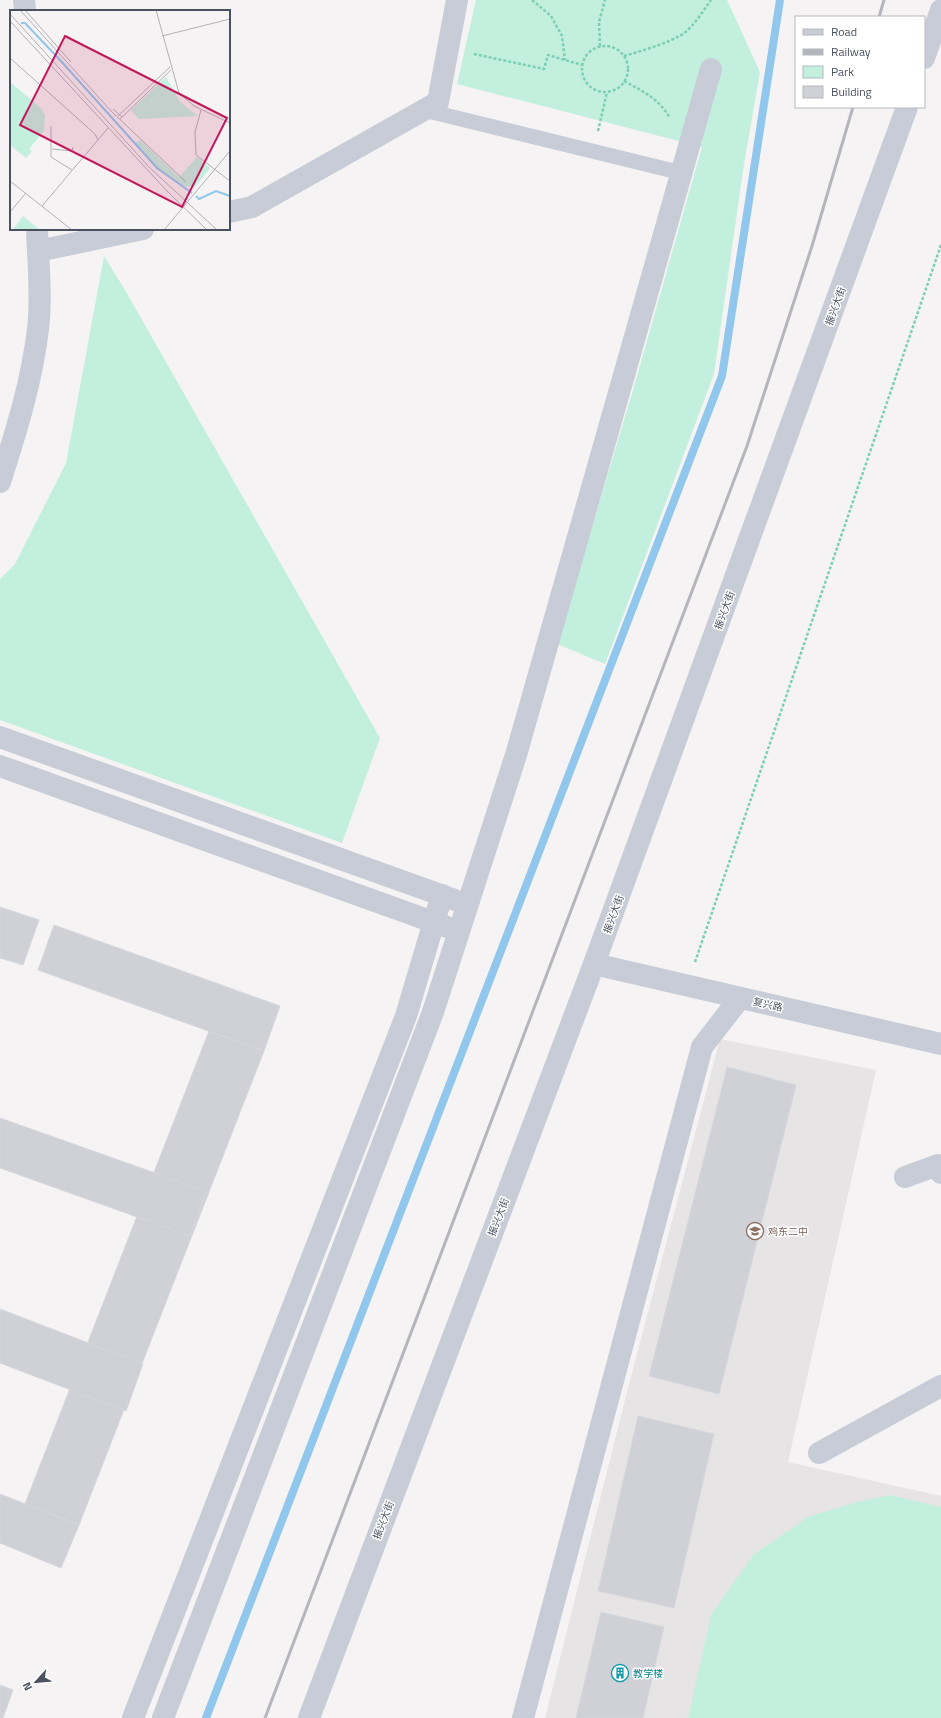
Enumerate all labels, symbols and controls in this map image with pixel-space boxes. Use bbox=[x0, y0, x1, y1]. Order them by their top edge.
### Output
inset map bbox=[10, 10, 230, 230]
legend bbox=[795, 16, 925, 108]
text: Road bbox=[831, 22, 857, 41]
text: Railway bbox=[831, 42, 871, 61]
text: Park bbox=[831, 62, 854, 81]
text: Building bbox=[831, 82, 872, 101]
street label: 振兴大街 bbox=[822, 285, 849, 328]
street label: 振兴大街 bbox=[711, 589, 738, 632]
street label: 振兴大街 bbox=[600, 893, 627, 936]
street label: 复兴路 bbox=[752, 994, 784, 1015]
street label: 振兴大街 bbox=[484, 1196, 513, 1239]
school or university icon: 鸡东二中 bbox=[745, 1221, 765, 1241]
place label: 鸡东二中 bbox=[768, 1224, 808, 1239]
street label: 振兴大街 bbox=[369, 1499, 398, 1542]
north arrow bbox=[16, 1662, 56, 1702]
building icon: 教学楼 bbox=[610, 1663, 630, 1683]
place label: 教学楼 bbox=[633, 1666, 663, 1681]
text: N bbox=[18, 1680, 36, 1694]

